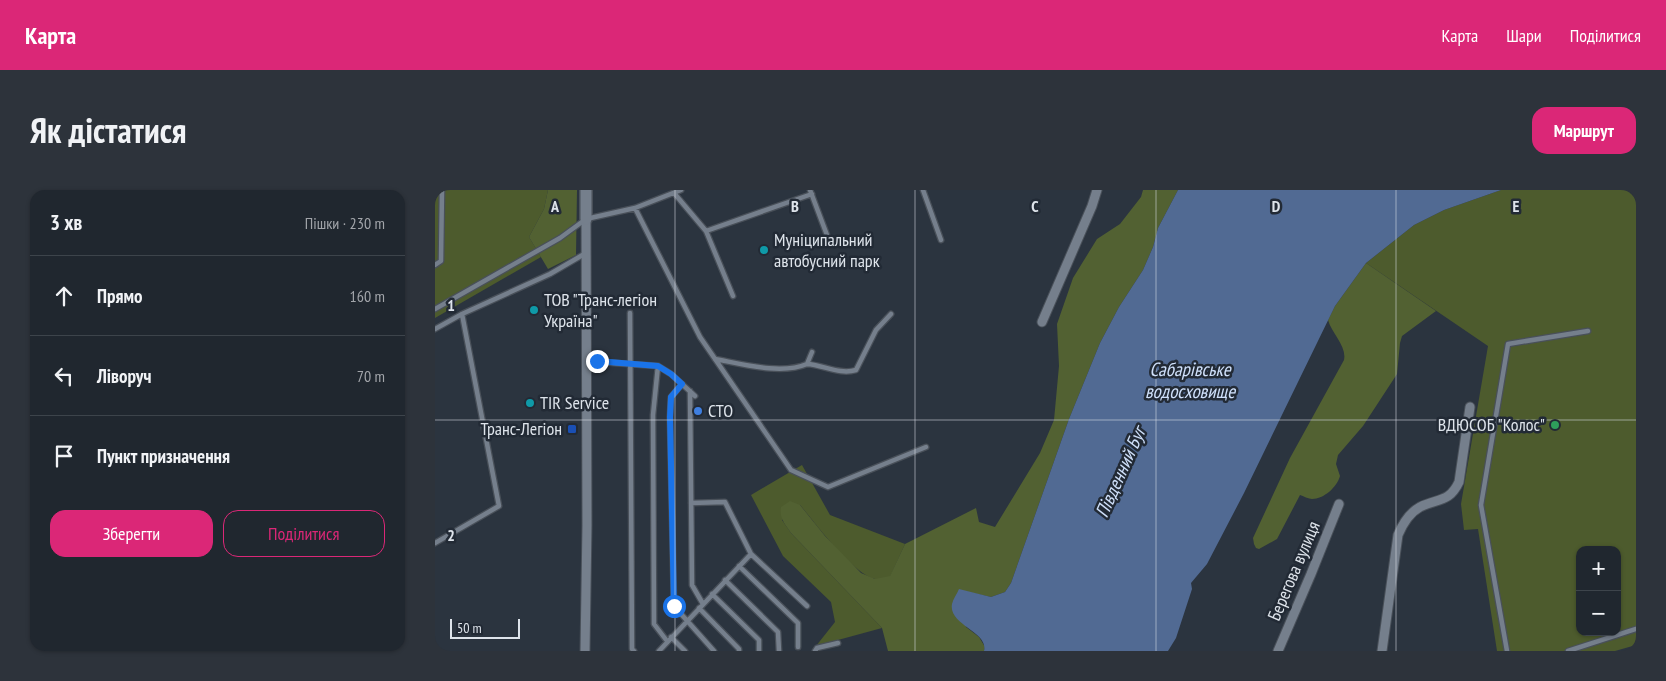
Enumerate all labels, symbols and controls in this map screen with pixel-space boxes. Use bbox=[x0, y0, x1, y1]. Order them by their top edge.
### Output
text: Карта bbox=[25, 20, 76, 51]
text: Карта bbox=[1442, 24, 1478, 47]
text: Шари bbox=[1506, 24, 1542, 47]
text: Поділитися bbox=[1570, 24, 1641, 47]
text: Як дістатися bbox=[30, 107, 186, 153]
button: Маршрут bbox=[1532, 107, 1636, 154]
text: A bbox=[550, 196, 560, 216]
text: B bbox=[791, 196, 799, 216]
text: C bbox=[1031, 196, 1039, 216]
text: D bbox=[1272, 196, 1281, 216]
text: E bbox=[1513, 196, 1520, 216]
text: 3 хв bbox=[50, 209, 82, 236]
text: Пішки · 230 m bbox=[305, 213, 385, 233]
place label: Муніципальний автобусний парк bbox=[774, 228, 880, 272]
marker: Муніципальний автобусний парк bbox=[758, 244, 770, 256]
icon: ahead bbox=[50, 282, 78, 310]
text: Прямо bbox=[97, 284, 142, 308]
text: 160 m bbox=[350, 286, 385, 306]
place label: ТОВ "Транс-легіон Україна" bbox=[544, 288, 657, 332]
text: 1 bbox=[447, 295, 455, 315]
marker: ТОВ "Транс-легіон Україна" bbox=[528, 304, 540, 316]
route end bbox=[586, 350, 609, 373]
water label: Сабарівське водосховище bbox=[1145, 357, 1236, 403]
icon: left bbox=[50, 362, 78, 390]
text: Ліворуч bbox=[97, 364, 151, 388]
text: 70 m bbox=[357, 366, 385, 386]
place label: TIR Service bbox=[540, 391, 609, 414]
marker: TIR Service bbox=[524, 397, 536, 409]
place label: СТО bbox=[708, 399, 733, 422]
marker: СТО bbox=[692, 405, 704, 417]
place label: ВДЮСОБ "Колос" bbox=[1438, 413, 1545, 436]
place label: Транс-Легіон bbox=[481, 417, 562, 440]
marker: ВДЮСОБ "Колос" bbox=[1549, 419, 1561, 431]
water label: Південний Буг bbox=[1089, 420, 1152, 521]
marker: Транс-Легіон bbox=[566, 423, 578, 435]
icon: arrive bbox=[50, 442, 78, 470]
text: Пункт призначення bbox=[97, 444, 230, 468]
button: Зберегти bbox=[50, 510, 213, 557]
button: Поділитися bbox=[223, 510, 385, 557]
street label: Берегова вулиця bbox=[1262, 518, 1325, 624]
text: 2 bbox=[447, 525, 455, 545]
map controls bbox=[1576, 546, 1621, 636]
button: + bbox=[1576, 546, 1621, 591]
button: − bbox=[1576, 591, 1621, 636]
route start bbox=[663, 595, 686, 618]
scale bar bbox=[450, 616, 520, 639]
text: 50 m bbox=[457, 619, 482, 637]

